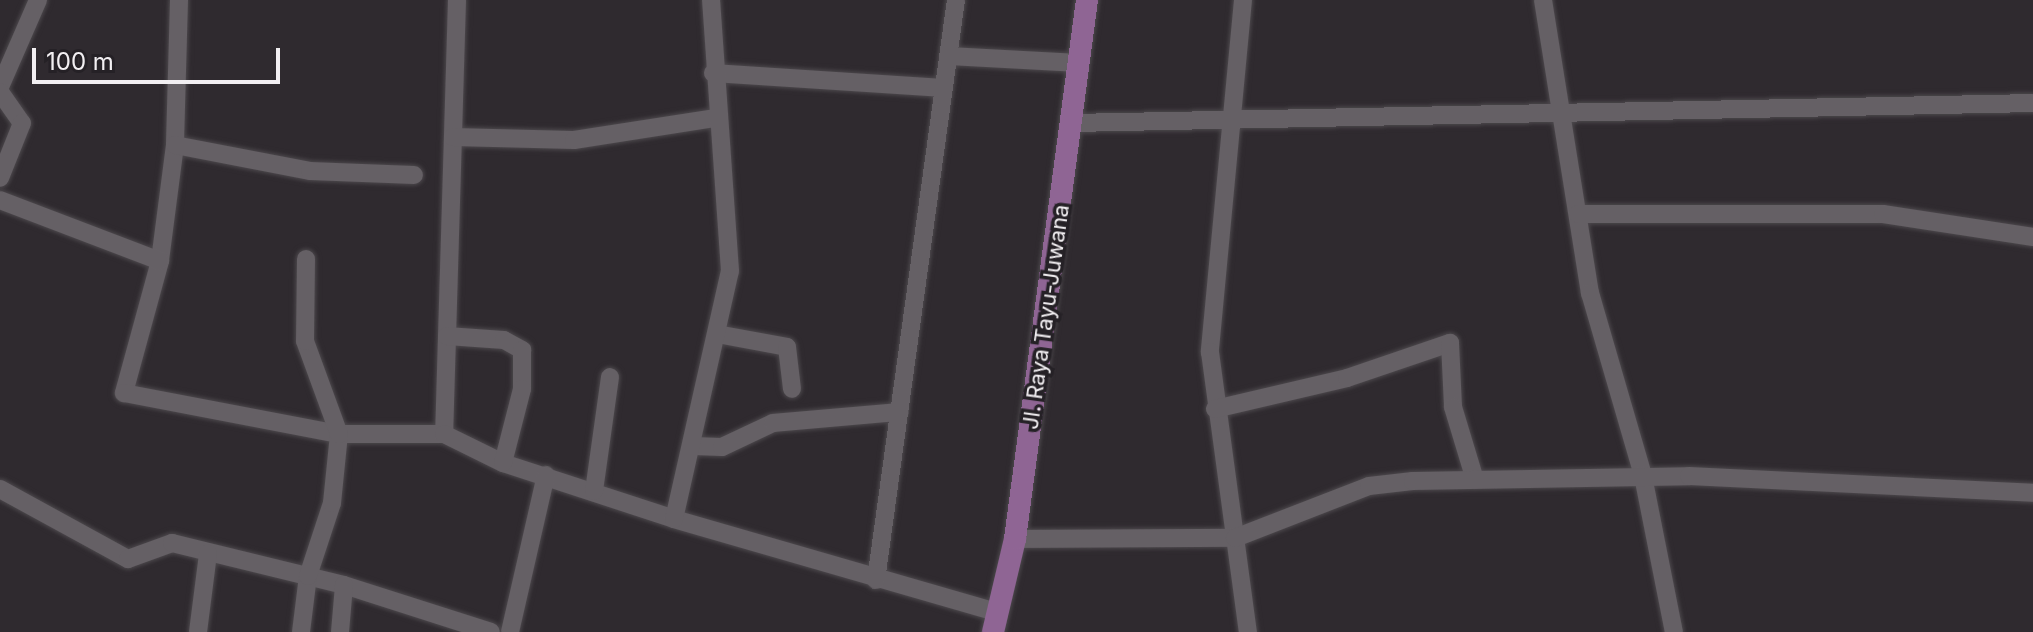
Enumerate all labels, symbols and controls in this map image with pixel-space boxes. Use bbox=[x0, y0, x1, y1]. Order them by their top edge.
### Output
scale bar bbox=[36, 32, 284, 82]
text: 100 m bbox=[46, 47, 114, 76]
street label: Jl. Raya Tayu-Juwana bbox=[1017, 203, 1075, 431]

